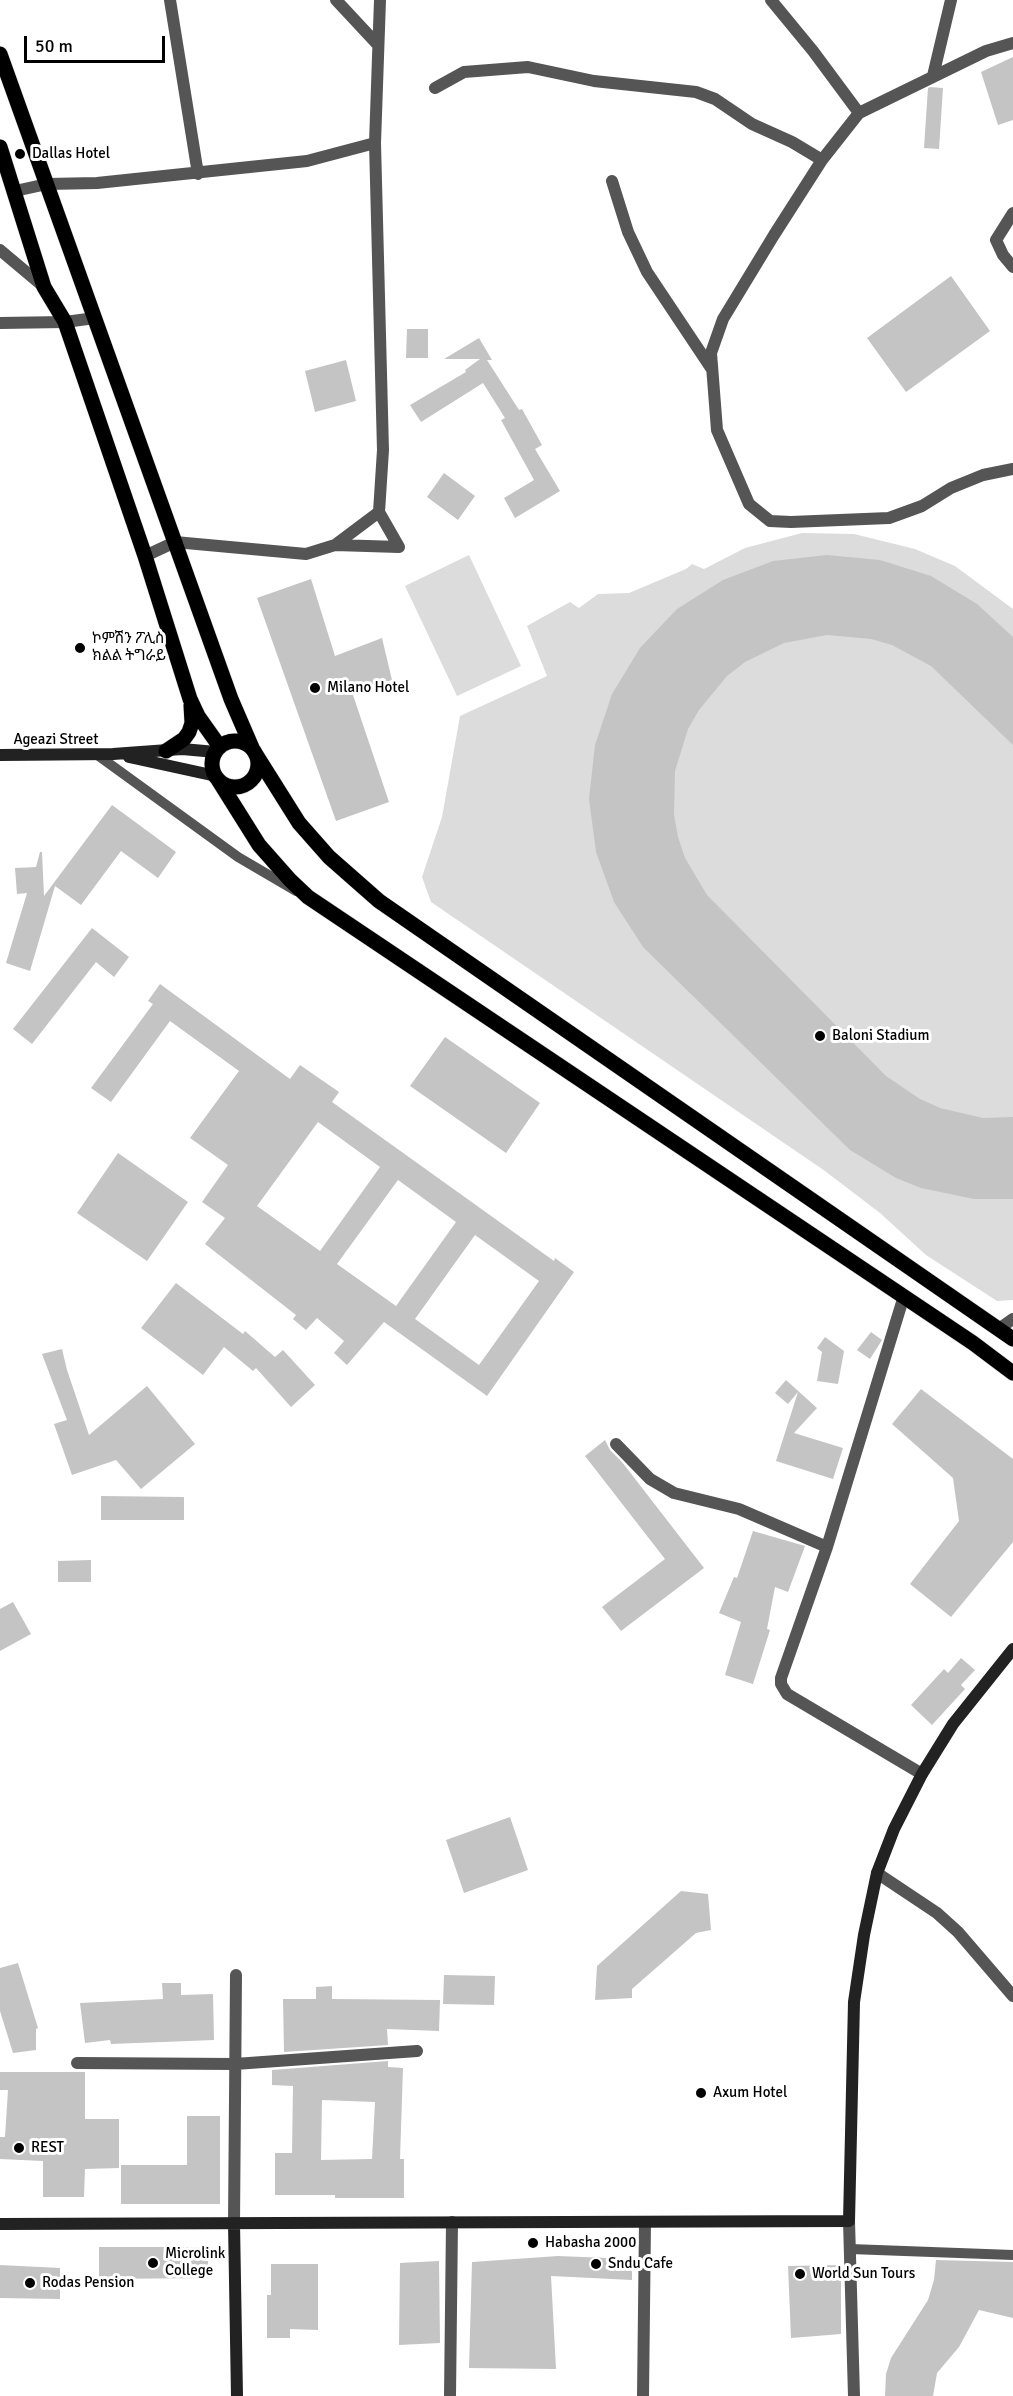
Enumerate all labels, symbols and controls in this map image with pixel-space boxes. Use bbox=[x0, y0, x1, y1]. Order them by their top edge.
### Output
scale bar bbox=[27, 24, 168, 62]
text: 50 m bbox=[35, 35, 73, 57]
place label: Dallas Hotel bbox=[32, 145, 110, 163]
marker: Dallas Hotel bbox=[13, 147, 27, 161]
place label: ኮምሽን ፖሊስ ክልል ትግራይ bbox=[92, 630, 166, 665]
marker: ኮምሽን ፖሊስ ክልል ትግራይ bbox=[73, 641, 87, 655]
place label: Milano Hotel bbox=[327, 679, 409, 697]
marker: Milano Hotel bbox=[308, 681, 322, 695]
street label: Ageazi Street bbox=[13, 731, 99, 749]
place label: Baloni Stadium bbox=[832, 1027, 930, 1045]
marker: Baloni Stadium bbox=[813, 1029, 827, 1043]
place label: Axum Hotel bbox=[713, 2084, 787, 2102]
marker: Axum Hotel bbox=[694, 2086, 708, 2100]
place label: REST bbox=[31, 2139, 64, 2157]
marker: REST bbox=[12, 2141, 26, 2155]
place label: Habasha 2000 bbox=[545, 2234, 636, 2252]
marker: Habasha 2000 bbox=[526, 2236, 540, 2250]
place label: Microlink College bbox=[165, 2245, 225, 2280]
place label: Sndu Cafe bbox=[608, 2255, 673, 2273]
marker: Microlink College bbox=[146, 2256, 160, 2270]
marker: Sndu Cafe bbox=[589, 2257, 603, 2271]
place label: World Sun Tours bbox=[812, 2265, 915, 2283]
marker: World Sun Tours bbox=[793, 2267, 807, 2281]
place label: Rodas Pension bbox=[42, 2274, 134, 2292]
marker: Rodas Pension bbox=[23, 2276, 37, 2290]

